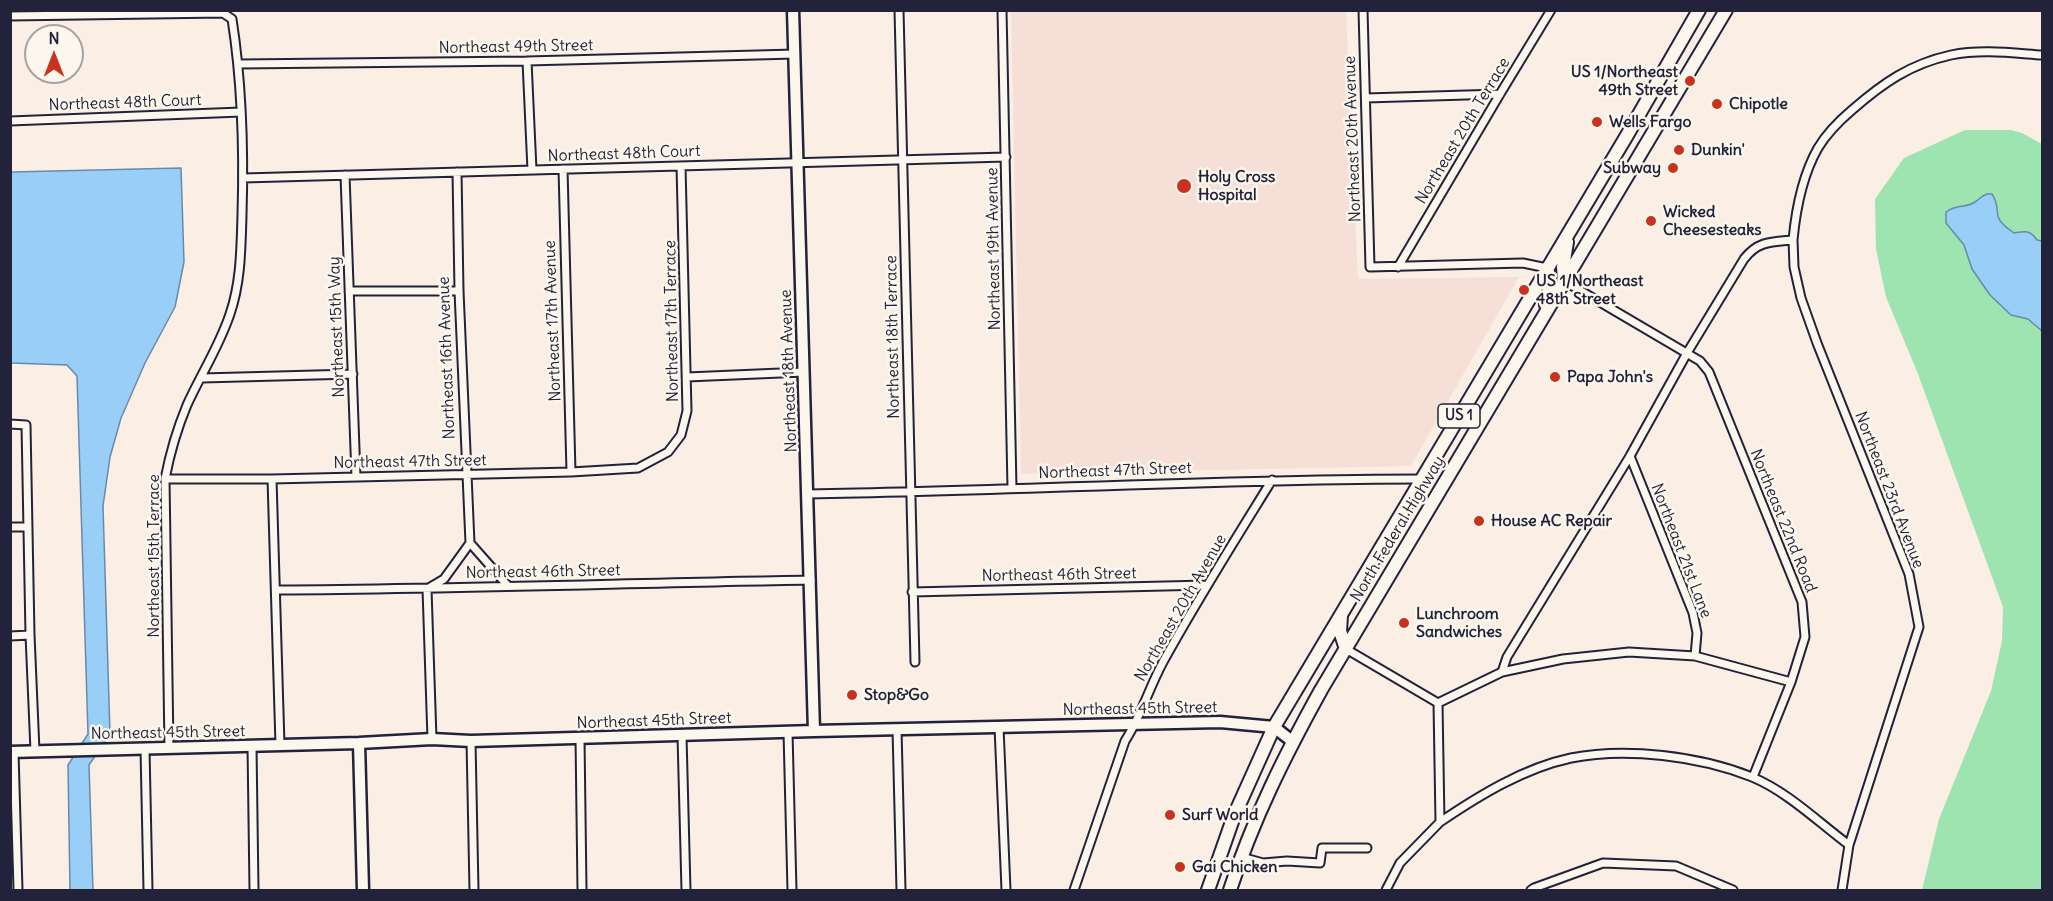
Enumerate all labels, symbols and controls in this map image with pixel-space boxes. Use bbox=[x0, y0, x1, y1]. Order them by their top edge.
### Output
north arrow bbox=[24, 24, 84, 84]
text: N bbox=[48, 28, 60, 48]
street label: Northeast 49th Street bbox=[438, 36, 594, 58]
street label: Northeast 20th Terrace bbox=[1412, 54, 1514, 208]
street label: Northeast 20th Avenue bbox=[1340, 55, 1366, 223]
place label: US 1/Northeast 49th Street bbox=[1571, 62, 1678, 100]
marker: US 1/Northeast 49th Street bbox=[1683, 74, 1697, 88]
street label: Northeast 48th Court bbox=[48, 91, 202, 115]
place label: Chipotle bbox=[1729, 94, 1788, 114]
marker: Chipotle bbox=[1710, 97, 1724, 111]
place label: Wells Fargo bbox=[1609, 112, 1692, 132]
marker: Wells Fargo bbox=[1590, 115, 1604, 129]
place label: Dunkin' bbox=[1691, 140, 1745, 160]
street label: Northeast 48th Court bbox=[547, 142, 701, 166]
marker: Dunkin' bbox=[1672, 143, 1686, 157]
place label: Subway bbox=[1603, 158, 1661, 178]
marker: Subway bbox=[1666, 161, 1680, 175]
street label: Northeast 19th Avenue bbox=[983, 167, 1005, 331]
place label: Holy Cross Hospital bbox=[1198, 167, 1275, 205]
marker: Holy Cross Hospital bbox=[1175, 177, 1193, 195]
place label: Wicked Cheesesteaks bbox=[1663, 202, 1762, 240]
marker: Wicked Cheesesteaks bbox=[1644, 214, 1658, 228]
street label: Northeast 17th Avenue bbox=[541, 240, 565, 402]
street label: Northeast 17th Terrace bbox=[661, 240, 683, 402]
street label: Northeast 18th Terrace bbox=[882, 255, 904, 419]
street label: Northeast 15th Way bbox=[325, 256, 349, 398]
place label: US 1/Northeast 48th Street bbox=[1536, 271, 1643, 309]
street label: Northeast 16th Avenue bbox=[435, 276, 459, 440]
marker: US 1/Northeast 48th Street bbox=[1517, 283, 1531, 297]
street label: Northeast 18th Avenue bbox=[777, 289, 801, 453]
place label: Papa John's bbox=[1567, 367, 1653, 387]
marker: Papa John's bbox=[1548, 370, 1562, 384]
road number: US 1 bbox=[1438, 404, 1480, 428]
street label: Northeast 23rd Avenue bbox=[1850, 409, 1928, 571]
street label: Northeast 22nd Road bbox=[1745, 447, 1821, 595]
street label: Northeast 47th Street bbox=[333, 451, 487, 473]
street label: North Federal Highway bbox=[1347, 453, 1449, 605]
street label: Northeast 47th Street bbox=[1038, 459, 1192, 483]
street label: Northeast 15th Terrace bbox=[144, 474, 164, 638]
street label: Northeast 21st Lane bbox=[1647, 481, 1715, 621]
place label: House AC Repair bbox=[1491, 511, 1612, 531]
marker: House AC Repair bbox=[1472, 514, 1486, 528]
street label: Northeast 20th Avenue bbox=[1131, 531, 1231, 685]
street label: Northeast 46th Street bbox=[465, 561, 621, 583]
street label: Northeast 46th Street bbox=[981, 564, 1137, 586]
place label: Lunchroom Sandwiches bbox=[1416, 604, 1502, 642]
marker: Lunchroom Sandwiches bbox=[1397, 616, 1411, 630]
place label: Stop&Go bbox=[864, 685, 929, 705]
marker: Stop&Go bbox=[845, 688, 859, 702]
street label: Northeast 45th Street bbox=[1062, 698, 1218, 720]
street label: Northeast 45th Street bbox=[576, 709, 732, 733]
street label: Northeast 45th Street bbox=[90, 722, 246, 744]
place label: Surf World bbox=[1182, 805, 1258, 825]
marker: Surf World bbox=[1163, 808, 1177, 822]
place label: Gai Chicken bbox=[1192, 857, 1277, 877]
marker: Gai Chicken bbox=[1173, 860, 1187, 874]

